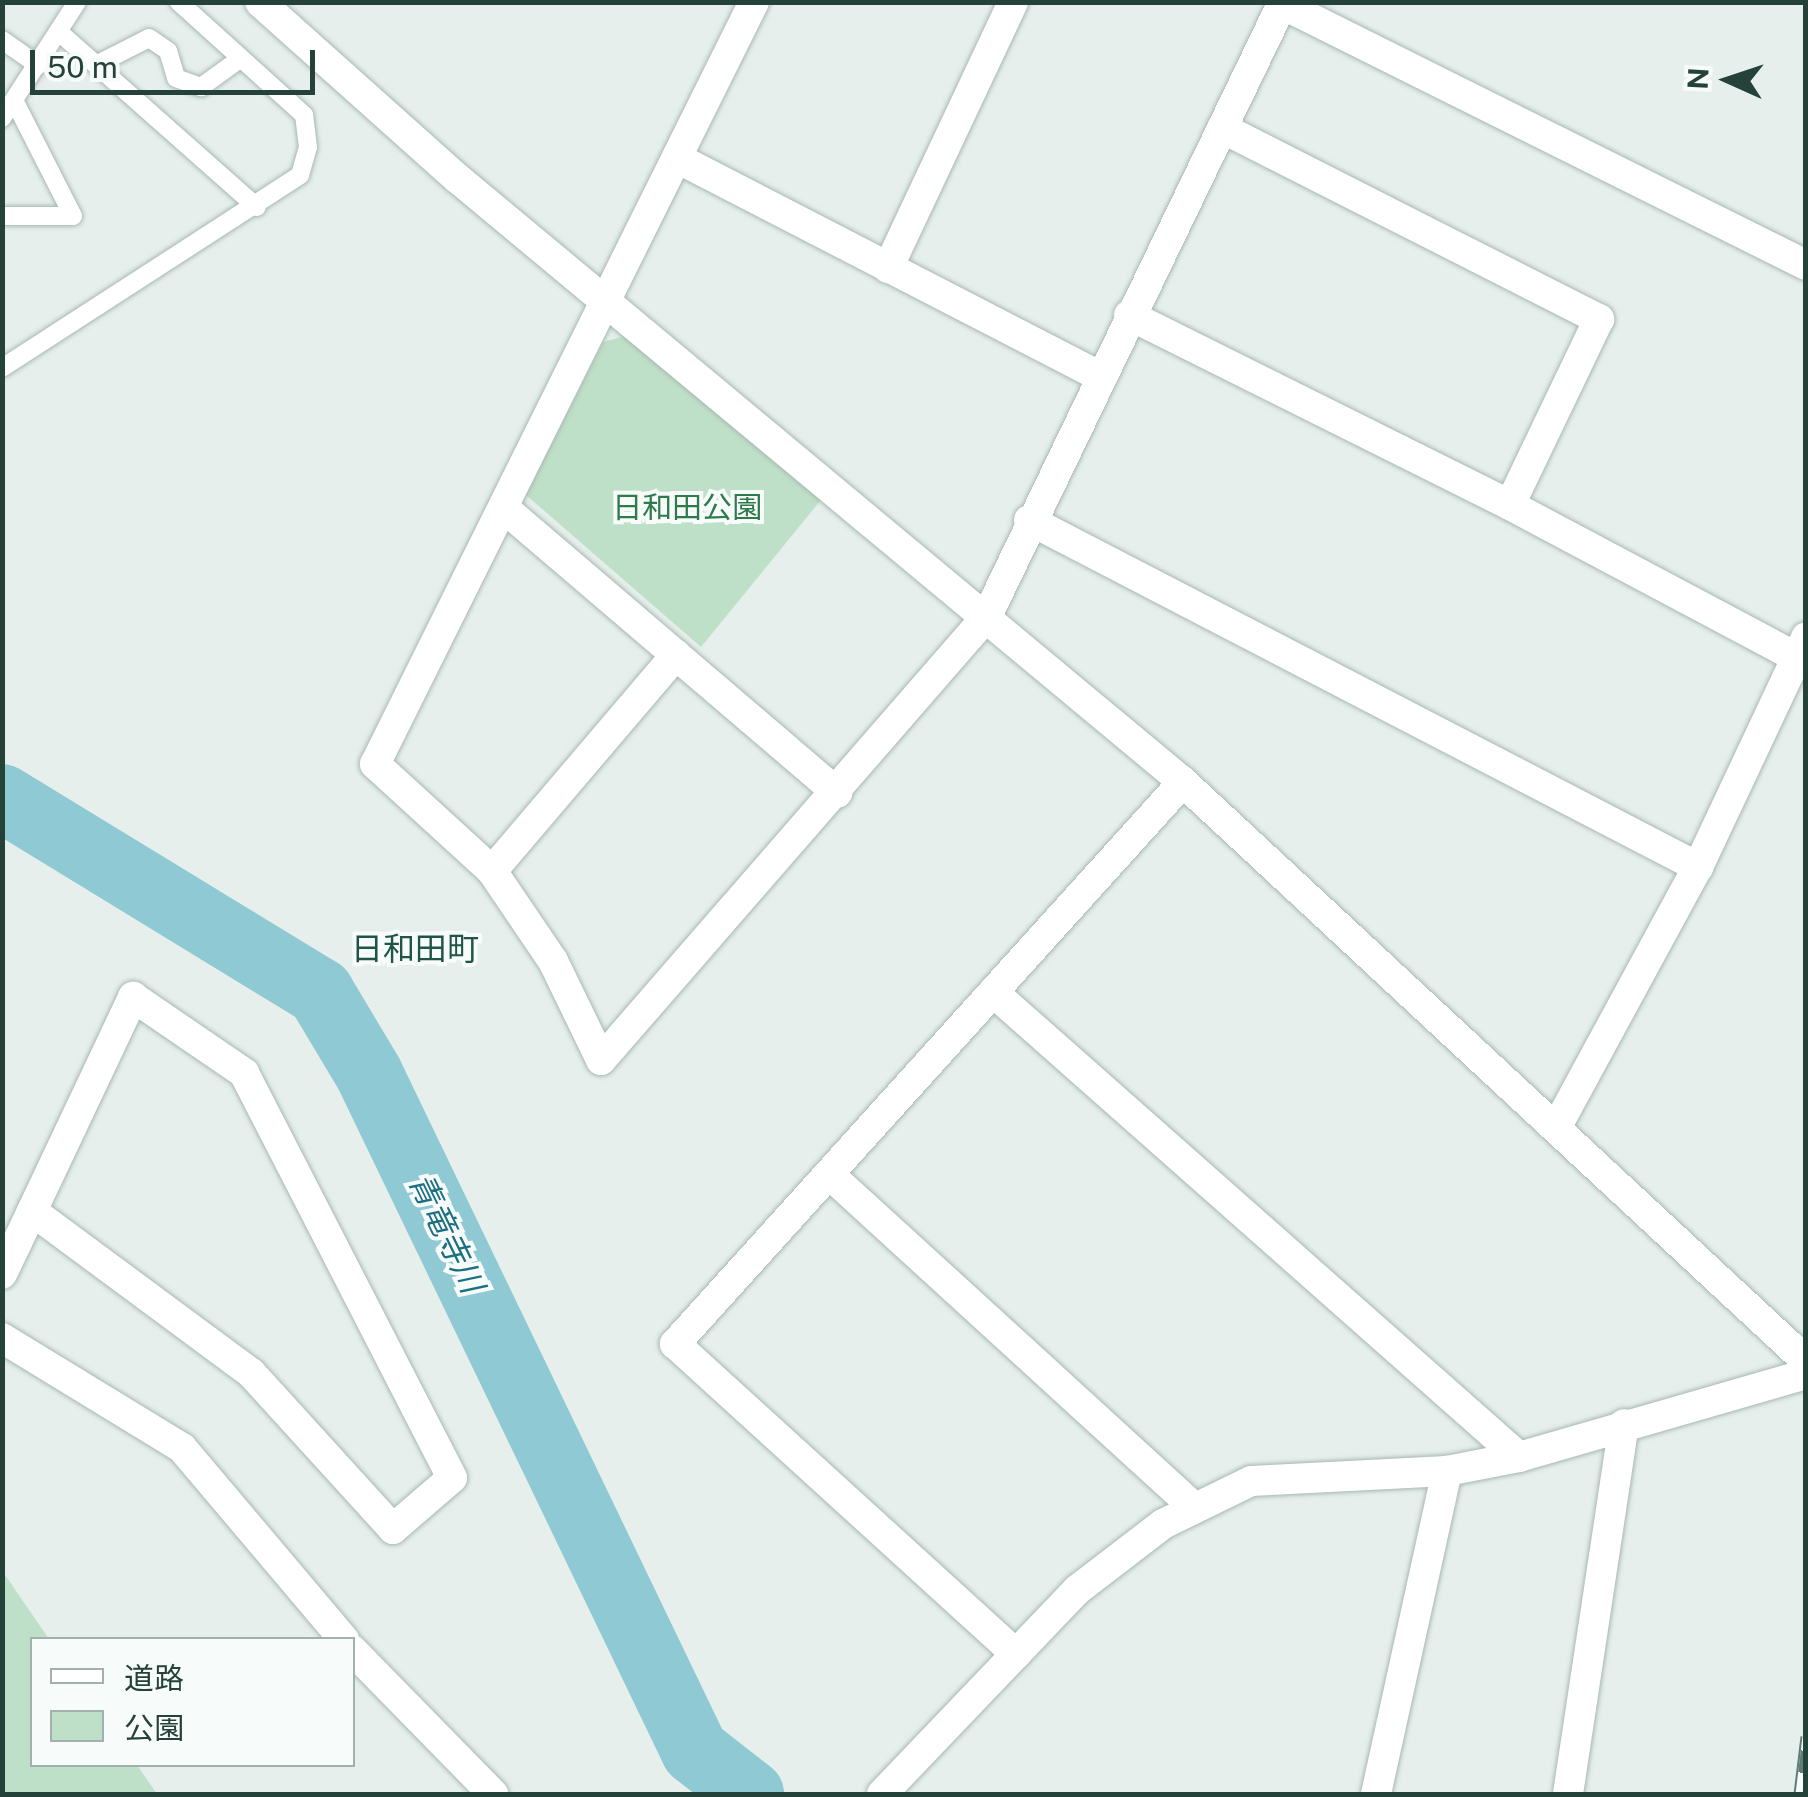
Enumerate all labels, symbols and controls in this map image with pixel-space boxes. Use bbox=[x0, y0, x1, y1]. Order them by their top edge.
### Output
scale bar bbox=[35, 30, 320, 92]
north arrow bbox=[1678, 30, 1778, 130]
text: 50 m bbox=[47, 49, 118, 85]
text: N bbox=[1680, 67, 1715, 90]
park label: 日和田公園 bbox=[612, 489, 762, 525]
district label: 日和田町 bbox=[351, 930, 479, 968]
water label: 青竜寺川 bbox=[401, 1167, 491, 1299]
legend bbox=[30, 1637, 355, 1767]
text: 道路 bbox=[124, 1660, 184, 1696]
text: 公園 bbox=[124, 1710, 184, 1746]

